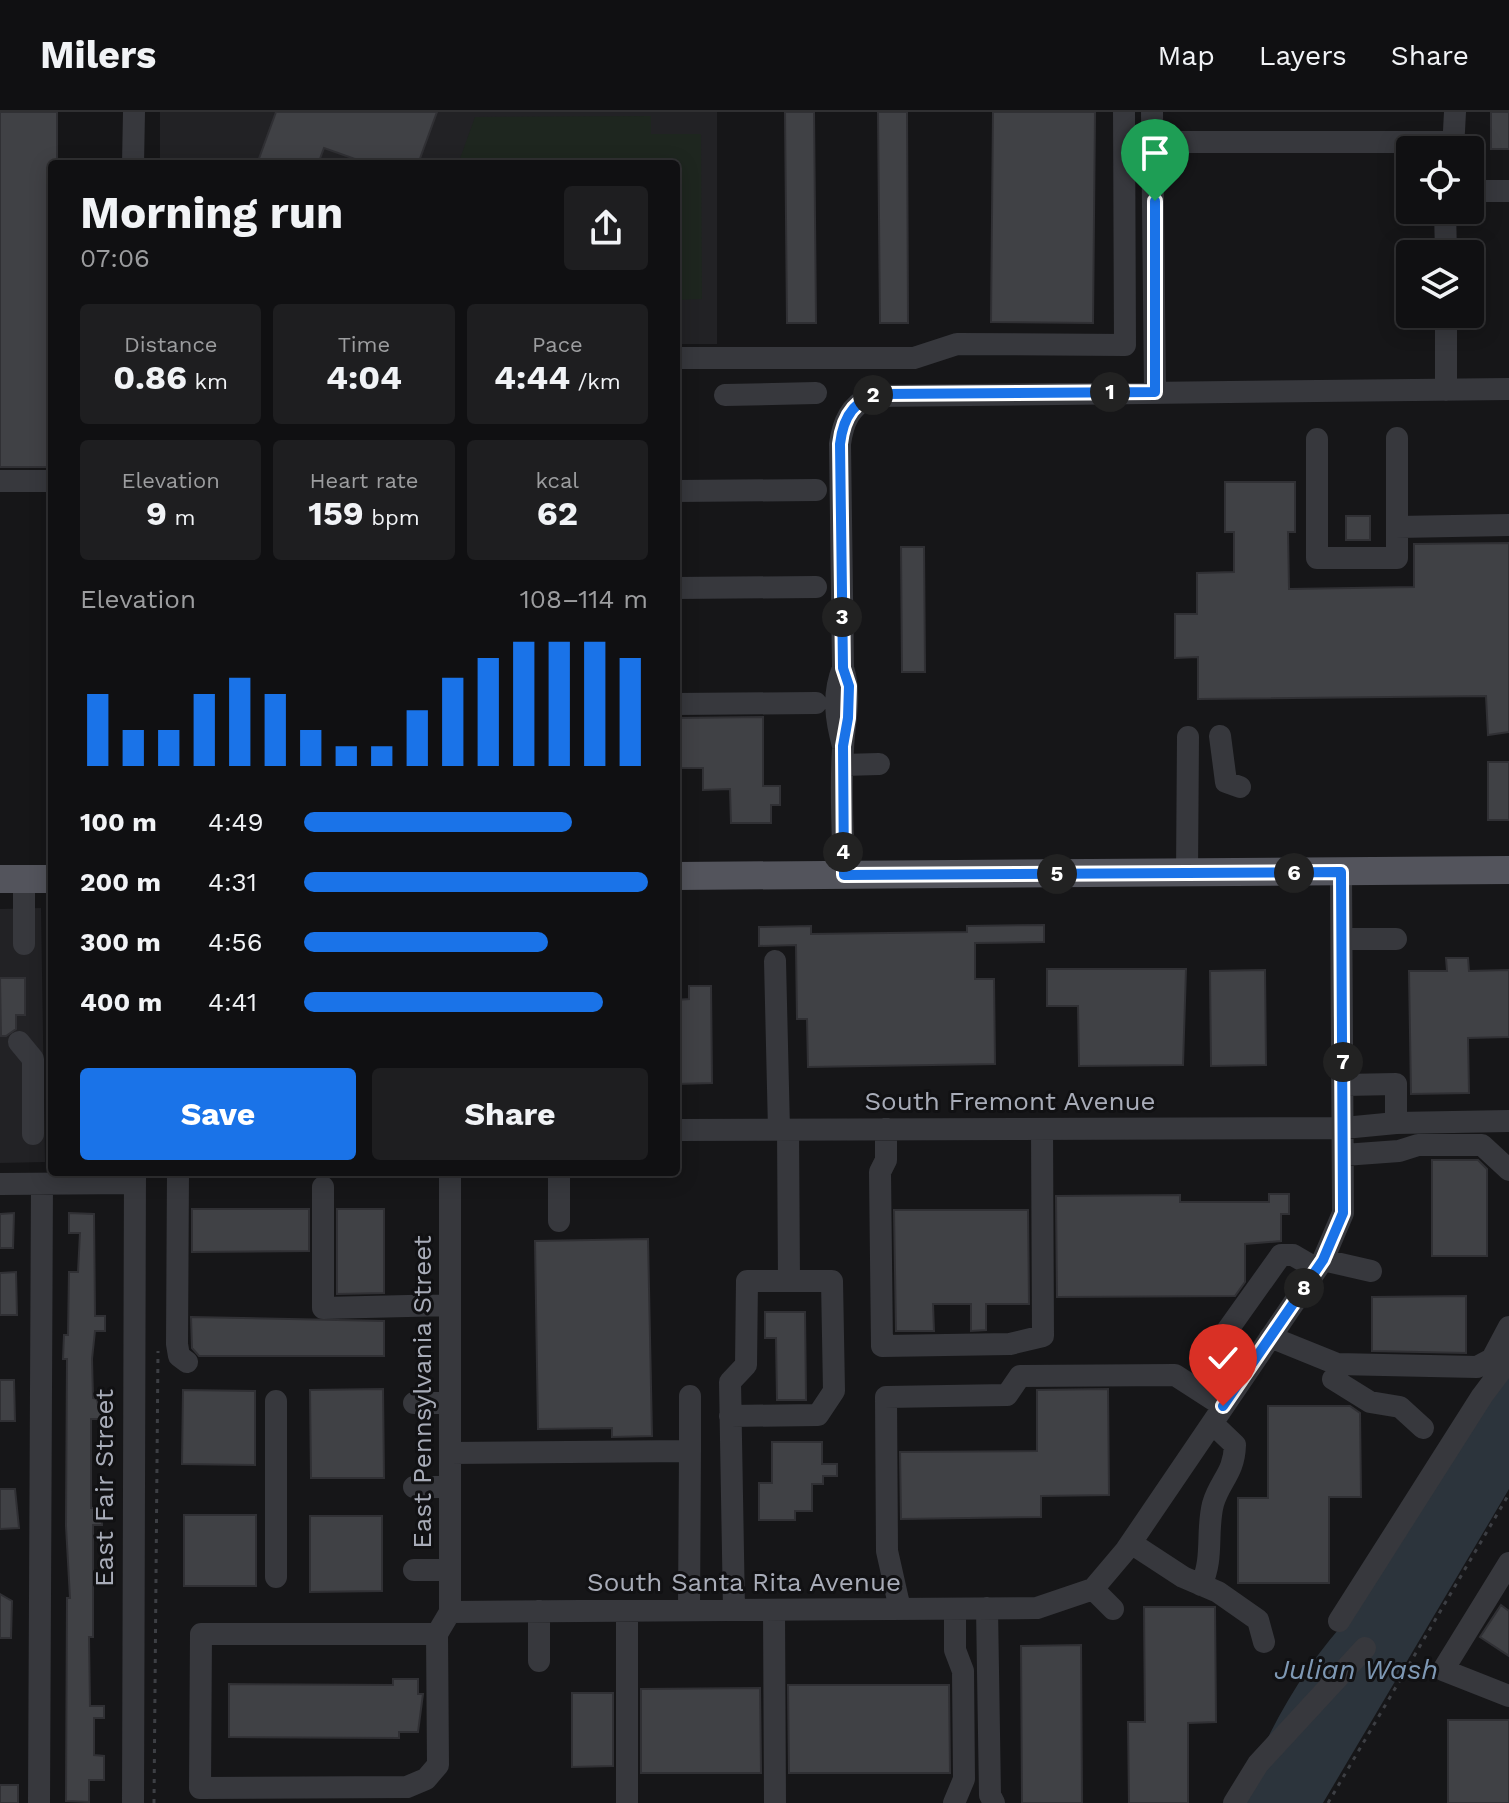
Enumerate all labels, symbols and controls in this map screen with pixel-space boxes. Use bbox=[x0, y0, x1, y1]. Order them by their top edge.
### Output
text: Milers bbox=[40, 33, 156, 77]
text: Map bbox=[1158, 39, 1215, 72]
text: Layers bbox=[1259, 39, 1347, 72]
text: Share bbox=[1391, 39, 1469, 72]
pin bbox=[1121, 119, 1189, 201]
icon: arrive bbox=[1133, 131, 1177, 175]
map controls bbox=[1396, 136, 1484, 328]
button: locate bbox=[1396, 136, 1484, 224]
button: share bbox=[564, 186, 648, 270]
text: Morning run bbox=[80, 187, 343, 239]
button: layers bbox=[1396, 240, 1484, 328]
text: 07:06 bbox=[80, 243, 150, 273]
text: Distance bbox=[124, 332, 217, 357]
text: Time bbox=[338, 332, 390, 357]
text: Pace bbox=[532, 332, 583, 357]
text: 0.86 bbox=[113, 357, 187, 397]
text: 4:04 bbox=[326, 357, 402, 397]
text: 4:44 bbox=[494, 357, 570, 397]
text: km bbox=[187, 369, 228, 394]
text: /km bbox=[570, 369, 621, 394]
pin: 1 bbox=[1090, 372, 1130, 412]
pin: 2 bbox=[853, 375, 893, 415]
text: 1 bbox=[1105, 379, 1115, 404]
text: 2 bbox=[866, 382, 880, 407]
text: Elevation bbox=[122, 468, 220, 493]
text: Heart rate bbox=[310, 468, 418, 493]
text: kcal bbox=[536, 468, 579, 493]
text: 9 bbox=[146, 493, 167, 533]
text: 159 bbox=[308, 493, 364, 533]
text: 62 bbox=[537, 493, 578, 533]
text: m bbox=[167, 505, 195, 530]
text: bpm bbox=[364, 505, 420, 530]
text: Elevation bbox=[80, 584, 196, 614]
text: 108–114 m bbox=[520, 584, 648, 614]
pin: 3 bbox=[822, 597, 862, 637]
text: 3 bbox=[835, 604, 849, 629]
text: 100 m bbox=[80, 807, 157, 837]
text: 4:49 bbox=[208, 807, 264, 837]
pin: 4 bbox=[823, 832, 863, 872]
text: 4 bbox=[836, 839, 850, 864]
pin: 6 bbox=[1274, 853, 1314, 893]
pin: 5 bbox=[1037, 854, 1077, 894]
text: 6 bbox=[1287, 860, 1301, 885]
text: 5 bbox=[1051, 861, 1063, 886]
text: 200 m bbox=[80, 867, 161, 897]
text: 4:31 bbox=[208, 867, 257, 897]
text: 300 m bbox=[80, 927, 161, 957]
text: 4:56 bbox=[208, 927, 263, 957]
text: 400 m bbox=[80, 987, 162, 1017]
text: 4:41 bbox=[208, 987, 257, 1017]
pin: 7 bbox=[1323, 1042, 1363, 1082]
text: 7 bbox=[1336, 1049, 1350, 1074]
button: Save bbox=[80, 1068, 356, 1160]
button: Share bbox=[372, 1068, 648, 1160]
street label: South Fremont Avenue bbox=[864, 1086, 1156, 1116]
street label: East Pennsylvania Street bbox=[407, 1235, 437, 1549]
pin: 8 bbox=[1284, 1268, 1324, 1308]
text: 8 bbox=[1297, 1275, 1311, 1300]
pin bbox=[1189, 1324, 1257, 1406]
icon: check bbox=[1201, 1336, 1245, 1380]
street label: East Fair Street bbox=[89, 1389, 119, 1587]
street label: South Santa Rita Avenue bbox=[587, 1567, 901, 1597]
water label: Julian Wash bbox=[1274, 1653, 1438, 1686]

